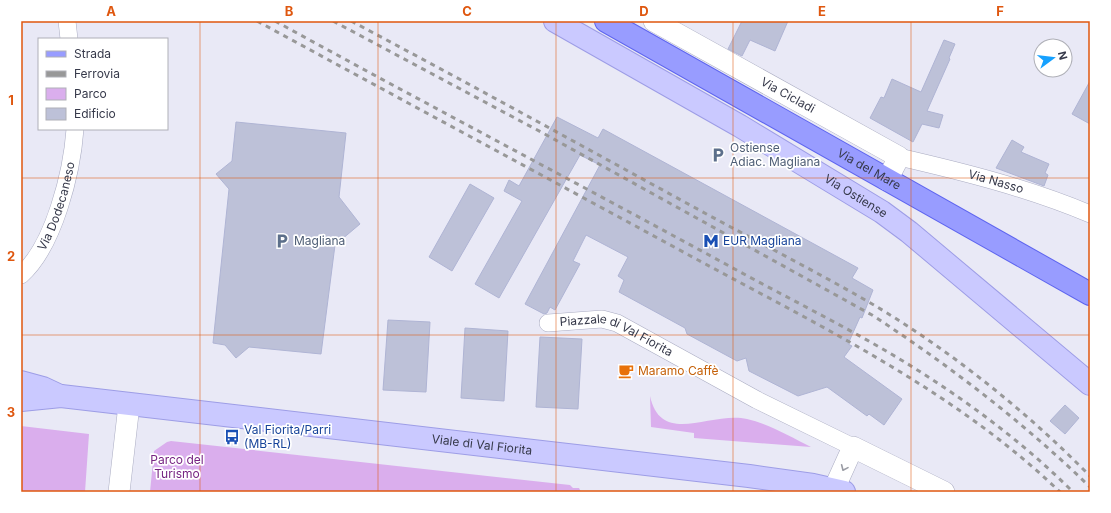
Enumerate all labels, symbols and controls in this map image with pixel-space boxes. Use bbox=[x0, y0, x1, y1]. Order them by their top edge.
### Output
text: A bbox=[106, 3, 116, 19]
text: B bbox=[285, 3, 294, 19]
text: C bbox=[462, 3, 472, 19]
text: D bbox=[639, 3, 649, 19]
text: E bbox=[818, 3, 826, 19]
text: F bbox=[996, 3, 1004, 19]
legend bbox=[38, 38, 168, 130]
north arrow bbox=[1033, 38, 1073, 78]
text: Strada bbox=[74, 46, 111, 61]
text: N bbox=[1055, 50, 1071, 61]
text: Ferrovia bbox=[74, 66, 120, 81]
street label: Via Cicladi bbox=[758, 74, 818, 116]
text: Parco bbox=[74, 86, 107, 101]
text: 1 bbox=[8, 92, 14, 108]
text: Edificio bbox=[74, 106, 116, 121]
place label: Ostiense Adiac. Magliana bbox=[730, 140, 820, 169]
street label: Via del Mare bbox=[835, 145, 904, 193]
parking icon: Ostiense Adiac. Magliana bbox=[709, 146, 727, 164]
street label: Via Dodecaneso bbox=[34, 160, 78, 253]
street label: Via Nasso bbox=[967, 166, 1026, 196]
street label: Via Ostiense bbox=[822, 171, 891, 220]
parking icon: Magliana bbox=[273, 232, 291, 250]
metro station icon: EUR Magliana bbox=[702, 232, 720, 250]
place label: Magliana bbox=[294, 233, 345, 248]
place label: EUR Magliana bbox=[723, 233, 802, 248]
text: 2 bbox=[7, 248, 15, 264]
street label: Piazzale di Val Fiorita bbox=[559, 311, 676, 359]
cafe icon: Maramo Caffè bbox=[617, 362, 635, 380]
place label: Maramo Caffè bbox=[638, 363, 718, 378]
text: 3 bbox=[7, 404, 15, 420]
place label: Val Fiorita/Parri (MB-RL) bbox=[244, 422, 331, 451]
bus stop icon: Val Fiorita/Parri (MB-RL) bbox=[223, 428, 241, 446]
street label: Viale di Val Fiorita bbox=[431, 431, 533, 458]
park label: Parco del Turismo bbox=[150, 452, 204, 481]
one-way arrow bbox=[841, 464, 849, 471]

